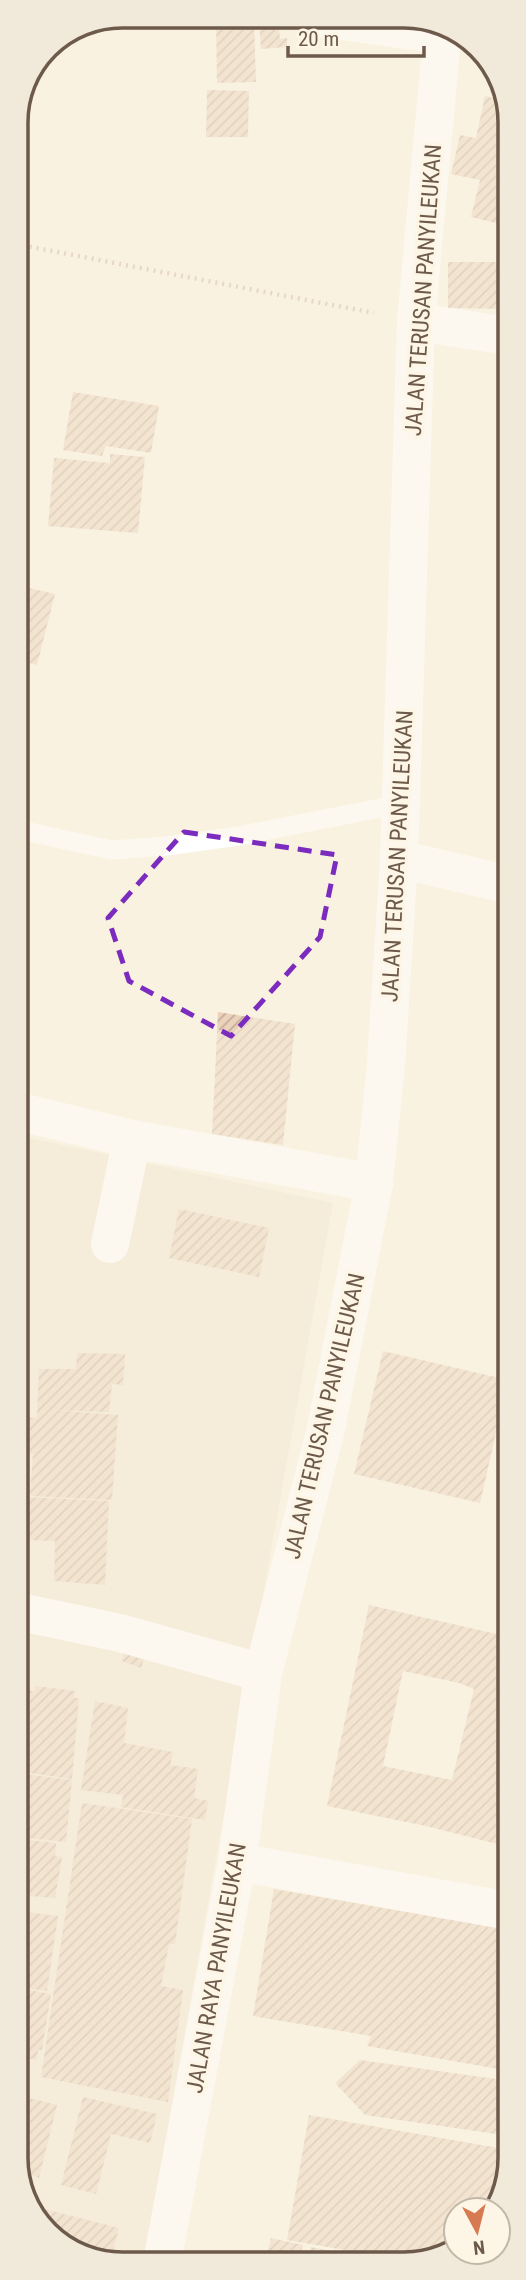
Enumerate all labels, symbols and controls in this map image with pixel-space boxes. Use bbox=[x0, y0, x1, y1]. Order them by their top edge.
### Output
scale bar bbox=[288, 14, 424, 58]
text: 20 m bbox=[298, 27, 339, 51]
street label: JALAN TERUSAN PANYILEUKAN bbox=[400, 143, 447, 437]
street label: JALAN TERUSAN PANYILEUKAN bbox=[376, 709, 419, 1003]
street label: JALAN TERUSAN PANYILEUKAN bbox=[278, 1271, 371, 1562]
street label: JALAN RAYA PANYILEUKAN bbox=[181, 1841, 252, 2095]
north arrow bbox=[442, 2196, 512, 2266]
text: N bbox=[472, 2235, 486, 2260]

